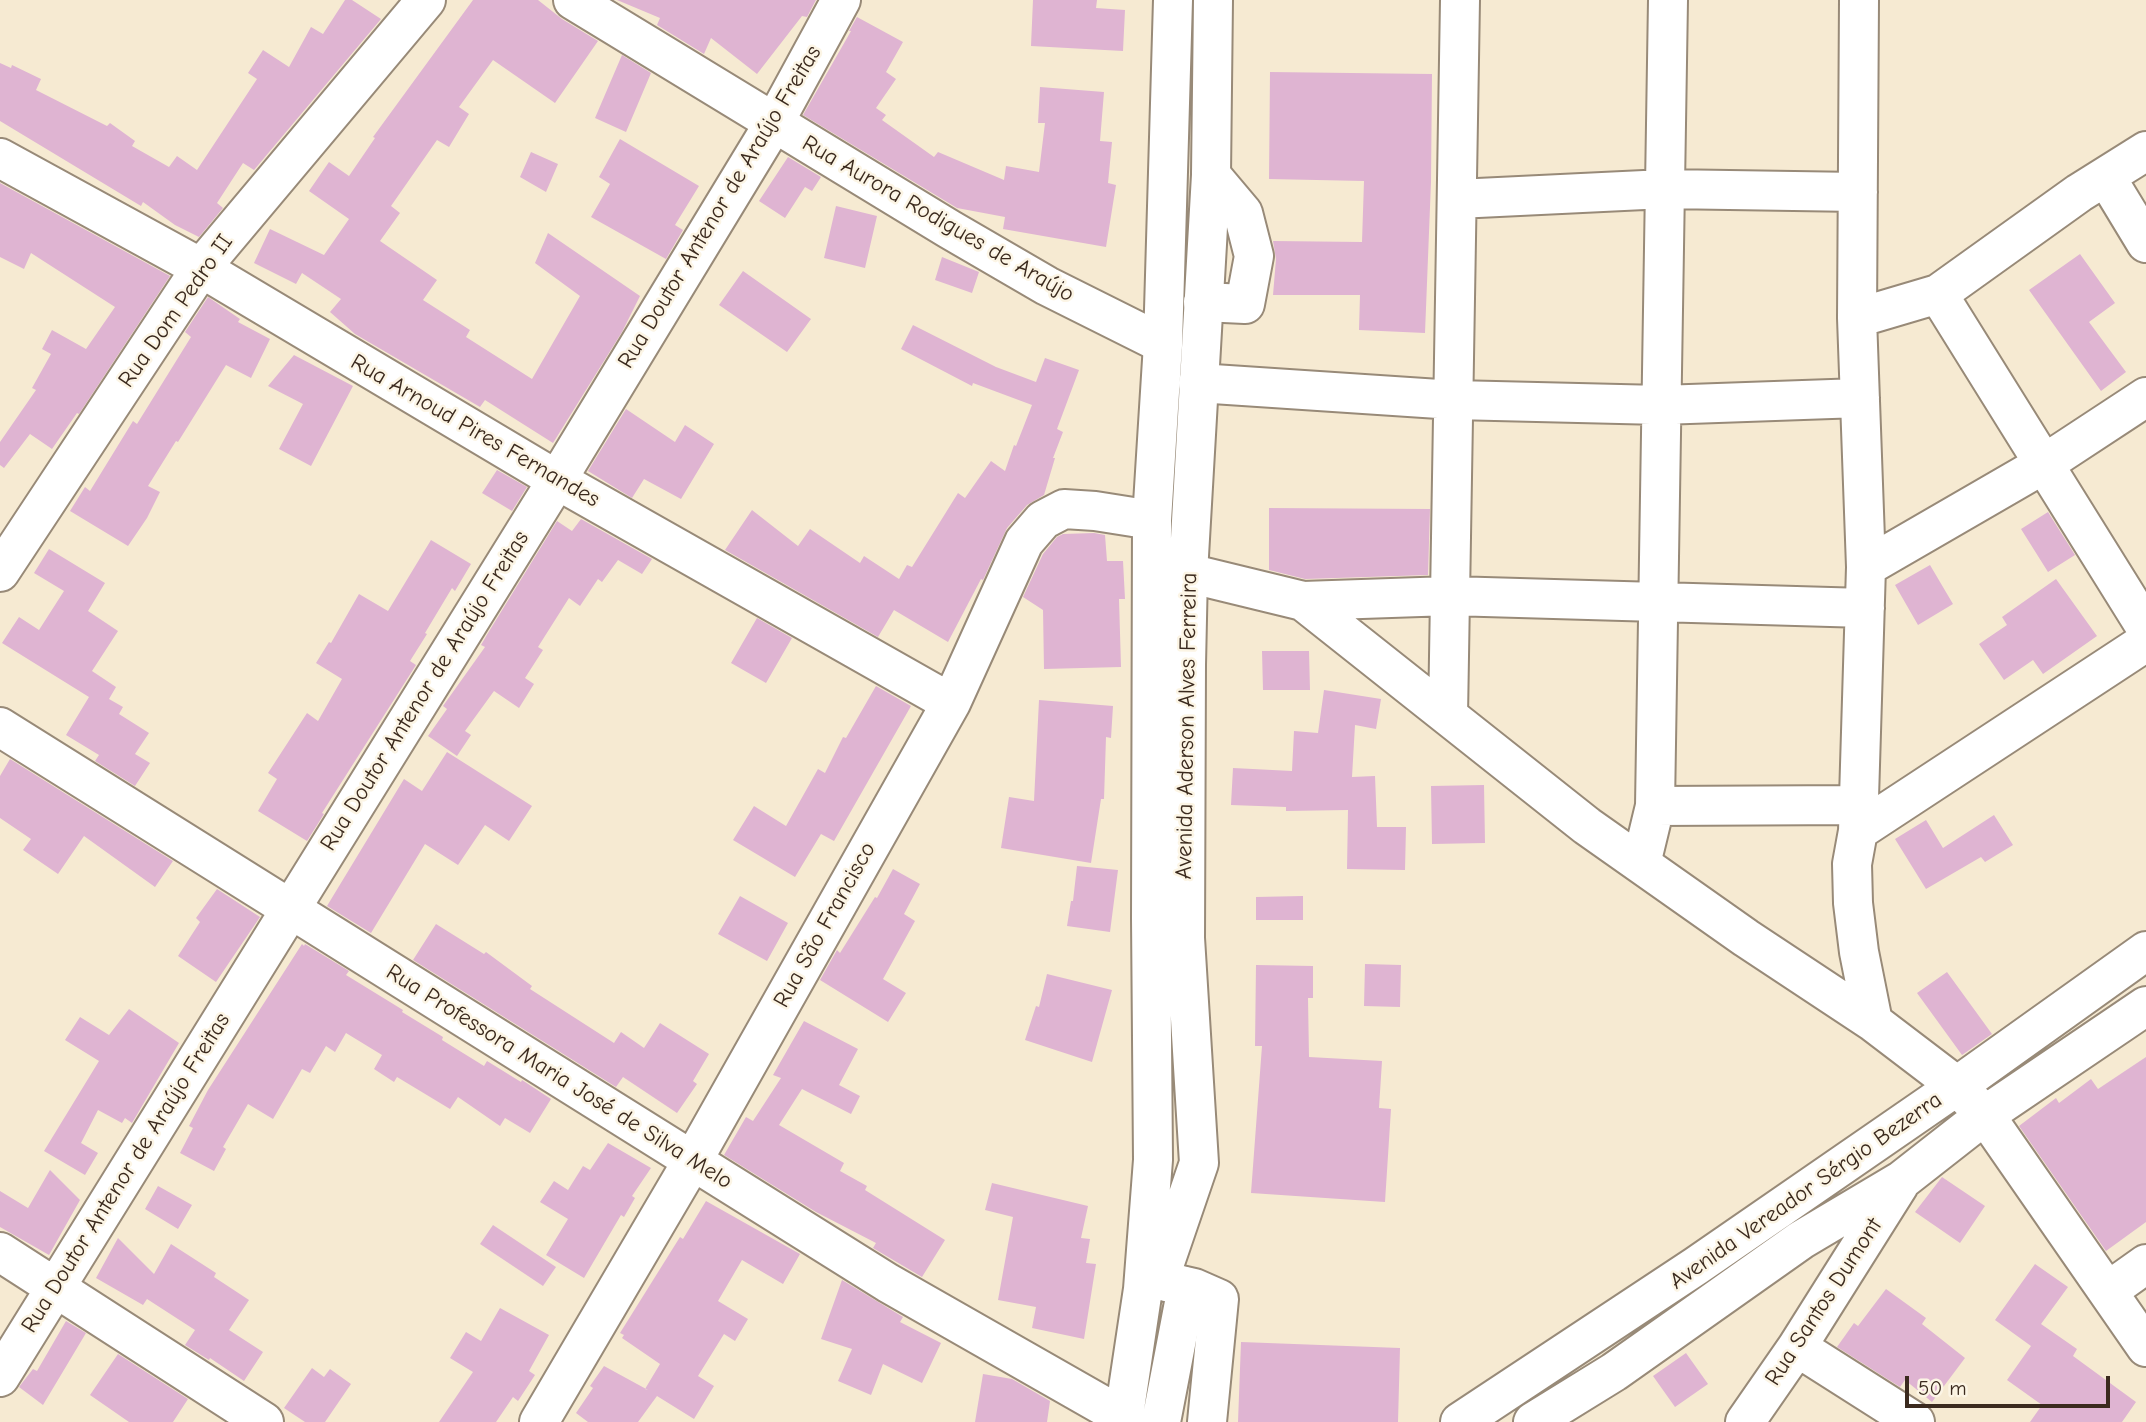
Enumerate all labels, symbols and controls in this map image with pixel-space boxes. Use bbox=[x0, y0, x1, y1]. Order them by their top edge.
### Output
street label: Rua Doutor Antenor de Araújo Freitas bbox=[612, 40, 828, 374]
street label: Rua Aurora Rodigues de Araújo bbox=[797, 130, 1079, 308]
street label: Rua Dom Pedro II bbox=[113, 229, 239, 393]
street label: Rua Arnoud Pires Fernandes bbox=[346, 348, 604, 514]
street label: Rua Doutor Antenor de Araújo Freitas bbox=[315, 526, 535, 856]
street label: Avenida Aderson Alves Ferreira bbox=[1171, 572, 1203, 880]
street label: Rua São Francisco bbox=[768, 837, 882, 1013]
street label: Rua Professora Maria José de Silva Melo bbox=[381, 959, 737, 1195]
street label: Rua Doutor Antenor de Araújo Freitas bbox=[16, 1008, 236, 1338]
street label: Avenida Vereador Sérgio Bezerra bbox=[1665, 1086, 1947, 1296]
street label: Rua Santos Dumont bbox=[1760, 1213, 1888, 1391]
scale bar bbox=[1908, 1362, 2113, 1406]
text: 50 m bbox=[1918, 1376, 1967, 1400]

